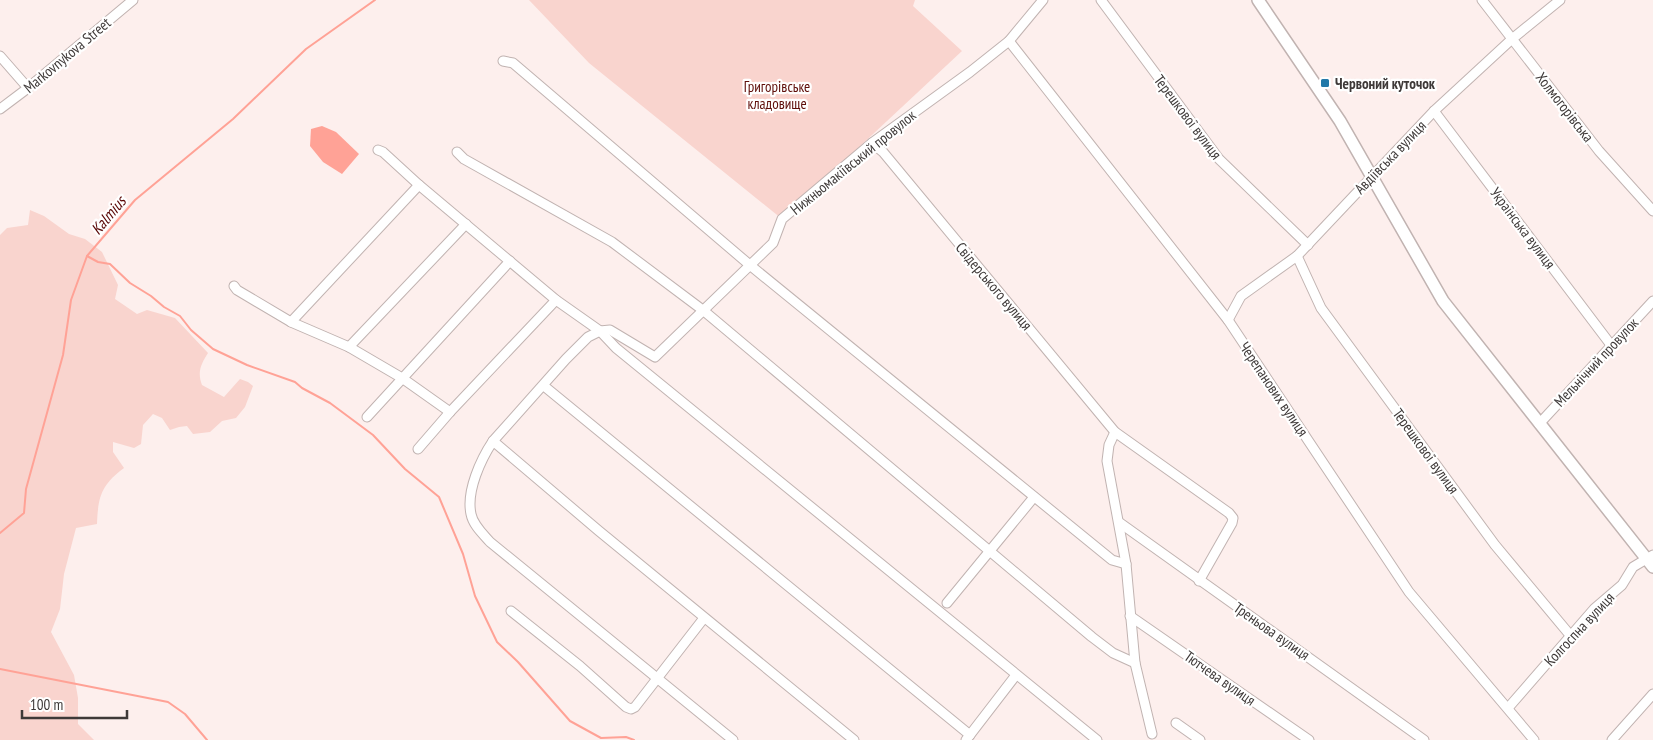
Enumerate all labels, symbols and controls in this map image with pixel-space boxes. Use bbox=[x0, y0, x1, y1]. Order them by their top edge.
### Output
street label: Markovnykova Street bbox=[20, 13, 114, 97]
street label: Холмогорівська bbox=[1532, 68, 1598, 146]
street label: Терешкової вулиця bbox=[1150, 71, 1226, 163]
place label: Червоний куточок bbox=[1335, 74, 1436, 93]
park label: Григорівське кладовище bbox=[744, 77, 810, 113]
marker: Червоний куточок bbox=[1319, 77, 1331, 89]
street label: Нижньомакіївський провулок bbox=[786, 105, 920, 218]
street label: Авдіївська вулиця bbox=[1350, 116, 1430, 198]
street label: Українська вулиця bbox=[1486, 184, 1560, 273]
water label: Kalmius bbox=[86, 191, 131, 238]
street label: Свiдерського вулиця bbox=[952, 238, 1036, 334]
street label: Мельнiчний провулок bbox=[1550, 313, 1642, 411]
street label: Черепанових вулиця bbox=[1235, 338, 1313, 440]
street label: Терешкової вулиця bbox=[1389, 405, 1463, 498]
street label: Колгоспна вулиця bbox=[1540, 588, 1618, 670]
street label: Треньова вулиця bbox=[1230, 598, 1314, 664]
street label: Тютчева вулиця bbox=[1181, 647, 1259, 710]
scale bar bbox=[22, 688, 128, 720]
text: 100 m bbox=[30, 695, 63, 714]

